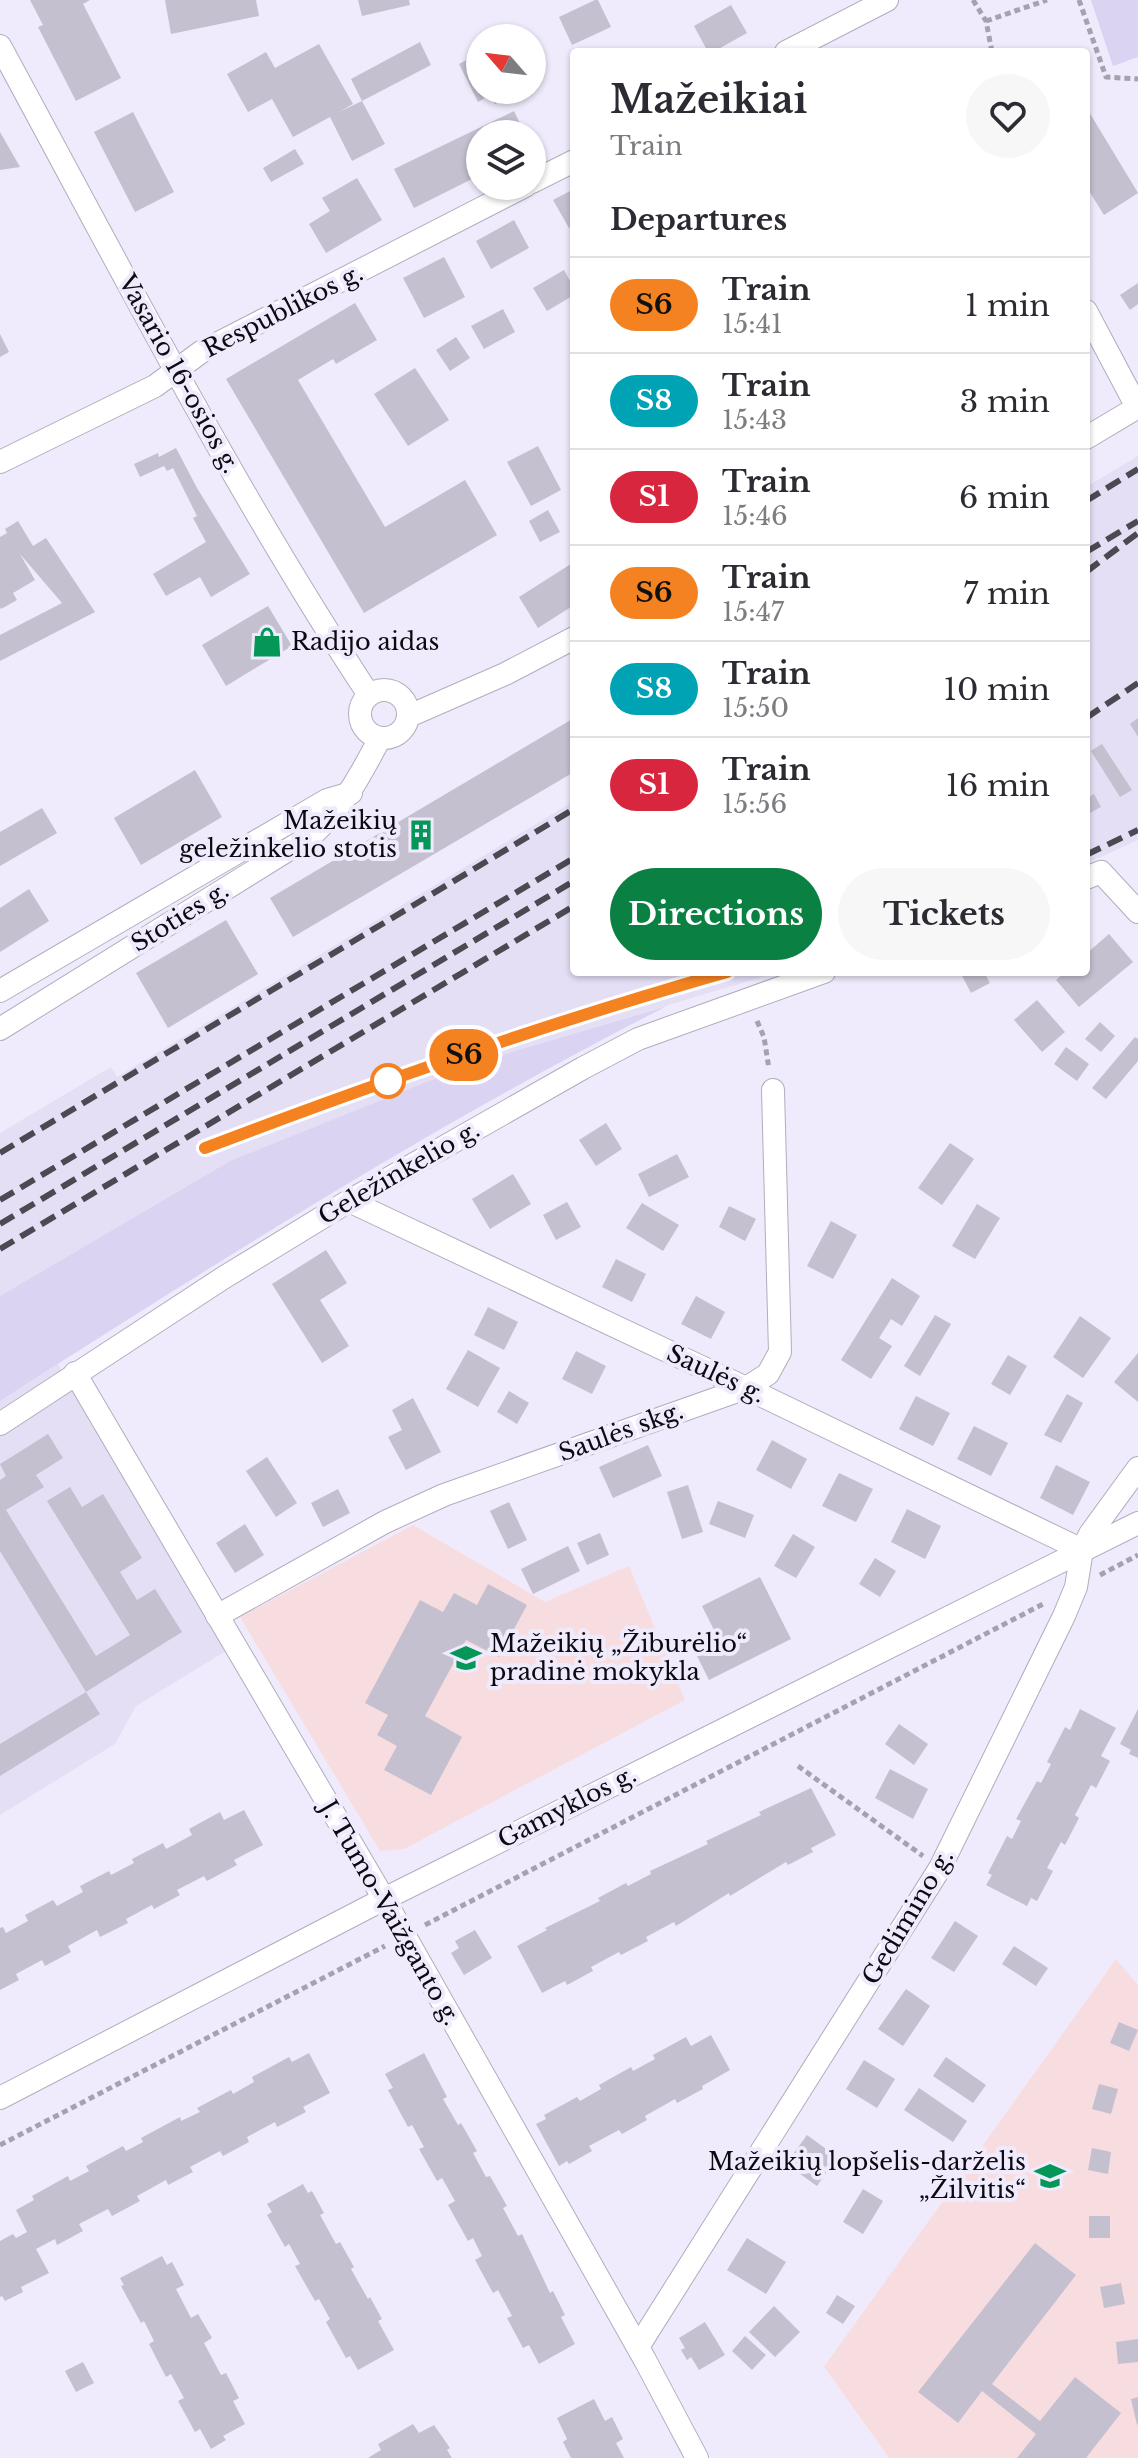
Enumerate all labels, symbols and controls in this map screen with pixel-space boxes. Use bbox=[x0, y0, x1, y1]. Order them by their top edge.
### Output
north arrow bbox=[466, 24, 546, 104]
map controls bbox=[466, 24, 546, 200]
button: heart bbox=[966, 74, 1050, 158]
text: Mažeikiai bbox=[610, 76, 807, 123]
button: layers bbox=[466, 120, 546, 200]
text: Train bbox=[610, 130, 683, 162]
text: Departures bbox=[610, 201, 787, 238]
street label: Respublikos g. bbox=[198, 258, 368, 363]
street label: Vasario 16-osios g. bbox=[112, 269, 246, 478]
text: Train bbox=[722, 271, 811, 308]
text: S6 bbox=[635, 287, 673, 322]
text: 1 min bbox=[965, 287, 1050, 324]
text: 15:41 bbox=[722, 308, 783, 340]
text: Train bbox=[722, 367, 811, 404]
text: S8 bbox=[636, 383, 672, 418]
text: 3 min bbox=[960, 383, 1050, 420]
text: 15:43 bbox=[722, 404, 787, 436]
text: Train bbox=[722, 463, 811, 500]
text: S1 bbox=[639, 479, 669, 514]
text: 6 min bbox=[959, 479, 1050, 516]
text: 15:46 bbox=[722, 500, 788, 532]
text: Train bbox=[722, 559, 811, 596]
text: S6 bbox=[635, 575, 673, 610]
text: 7 min bbox=[963, 575, 1050, 612]
text: 15:47 bbox=[722, 596, 784, 628]
shop icon: Radijo aidas bbox=[250, 625, 284, 659]
place label: Radijo aidas bbox=[291, 627, 439, 656]
text: Train bbox=[722, 655, 811, 692]
text: S8 bbox=[636, 671, 672, 706]
text: 10 min bbox=[944, 671, 1050, 708]
text: 15:50 bbox=[722, 692, 789, 724]
text: Train bbox=[722, 751, 811, 788]
text: S1 bbox=[639, 767, 669, 802]
text: 16 min bbox=[946, 767, 1050, 804]
text: 15:56 bbox=[722, 788, 787, 820]
place label: Mažeikių geležinkelio stotis bbox=[179, 806, 397, 863]
building icon: Mažeikių geležinkelio stotis bbox=[404, 818, 438, 852]
button: Directions bbox=[610, 868, 822, 960]
button: Tickets bbox=[838, 868, 1050, 960]
street label: Stoties g. bbox=[126, 875, 234, 958]
line badge: S6 bbox=[428, 1029, 500, 1081]
text: S6 bbox=[445, 1037, 483, 1072]
unlabelled marker bbox=[371, 1064, 405, 1098]
street label: Geležinkelio g. bbox=[313, 1115, 484, 1230]
street label: Saulės g. bbox=[663, 1338, 770, 1409]
street label: Saulės skg. bbox=[555, 1396, 687, 1467]
place label: Mažeikių „Žiburėlio“ pradinė mokykla bbox=[490, 1629, 747, 1686]
school or university icon: Mažeikių „Žiburėlio“ pradinė mokykla bbox=[449, 1641, 483, 1675]
street label: Gamyklos g. bbox=[493, 1759, 641, 1854]
street label: J. Tumo-Vaižganto g. bbox=[313, 1793, 467, 2030]
street label: Gedimino g. bbox=[856, 1844, 959, 1990]
place label: Mažeikių lopšelis-darželis „Žilvitis“ bbox=[708, 2147, 1026, 2204]
school or university icon: Mažeikių lopšelis-darželis „Žilvitis“ bbox=[1033, 2159, 1067, 2193]

